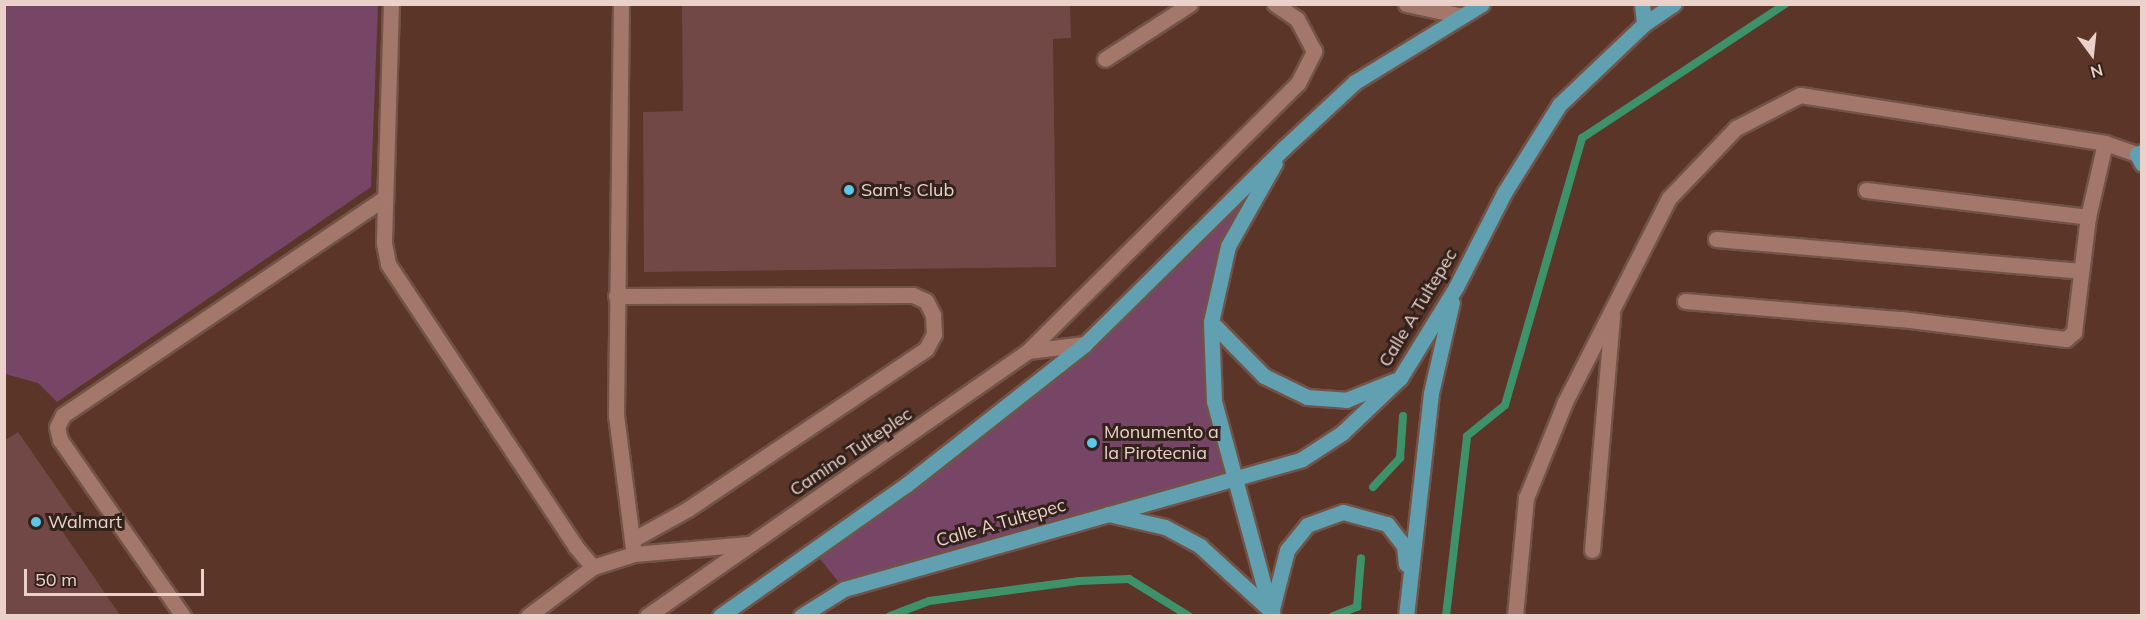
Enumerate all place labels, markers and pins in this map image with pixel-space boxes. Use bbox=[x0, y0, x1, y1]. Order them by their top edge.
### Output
place label: Sam's Club bbox=[861, 179, 954, 201]
marker: Sam's Club bbox=[842, 183, 856, 197]
place label: Monumento a la Pirotecnia bbox=[1104, 422, 1219, 464]
marker: Monumento a la Pirotecnia bbox=[1085, 436, 1099, 450]
place label: Walmart bbox=[48, 511, 122, 533]
marker: Walmart bbox=[29, 515, 43, 529]

